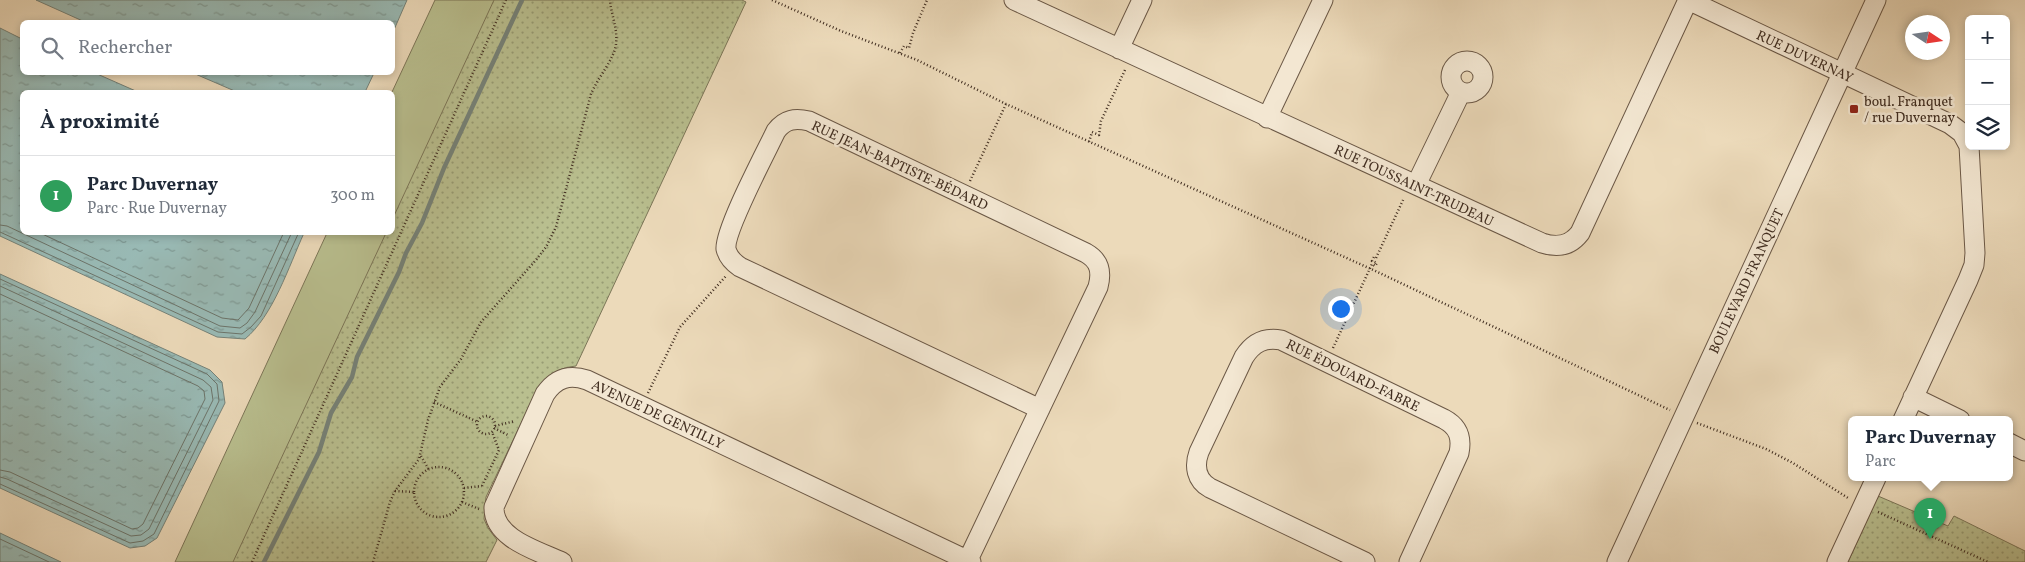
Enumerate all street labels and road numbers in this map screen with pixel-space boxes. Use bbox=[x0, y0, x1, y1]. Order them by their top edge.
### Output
street label: RUE DUVERNAY bbox=[1753, 27, 1856, 88]
street label: RUE JEAN-BAPTISTE-BÉDARD bbox=[808, 117, 991, 216]
street label: RUE TOUSSAINT-TRUDEAU bbox=[1330, 141, 1496, 232]
street label: BOULEVARD FRANQUET bbox=[1705, 206, 1789, 357]
street label: RUE ÉDOUARD-FABRE bbox=[1282, 336, 1422, 417]
street label: AVENUE DE GENTILLY bbox=[588, 376, 727, 454]

